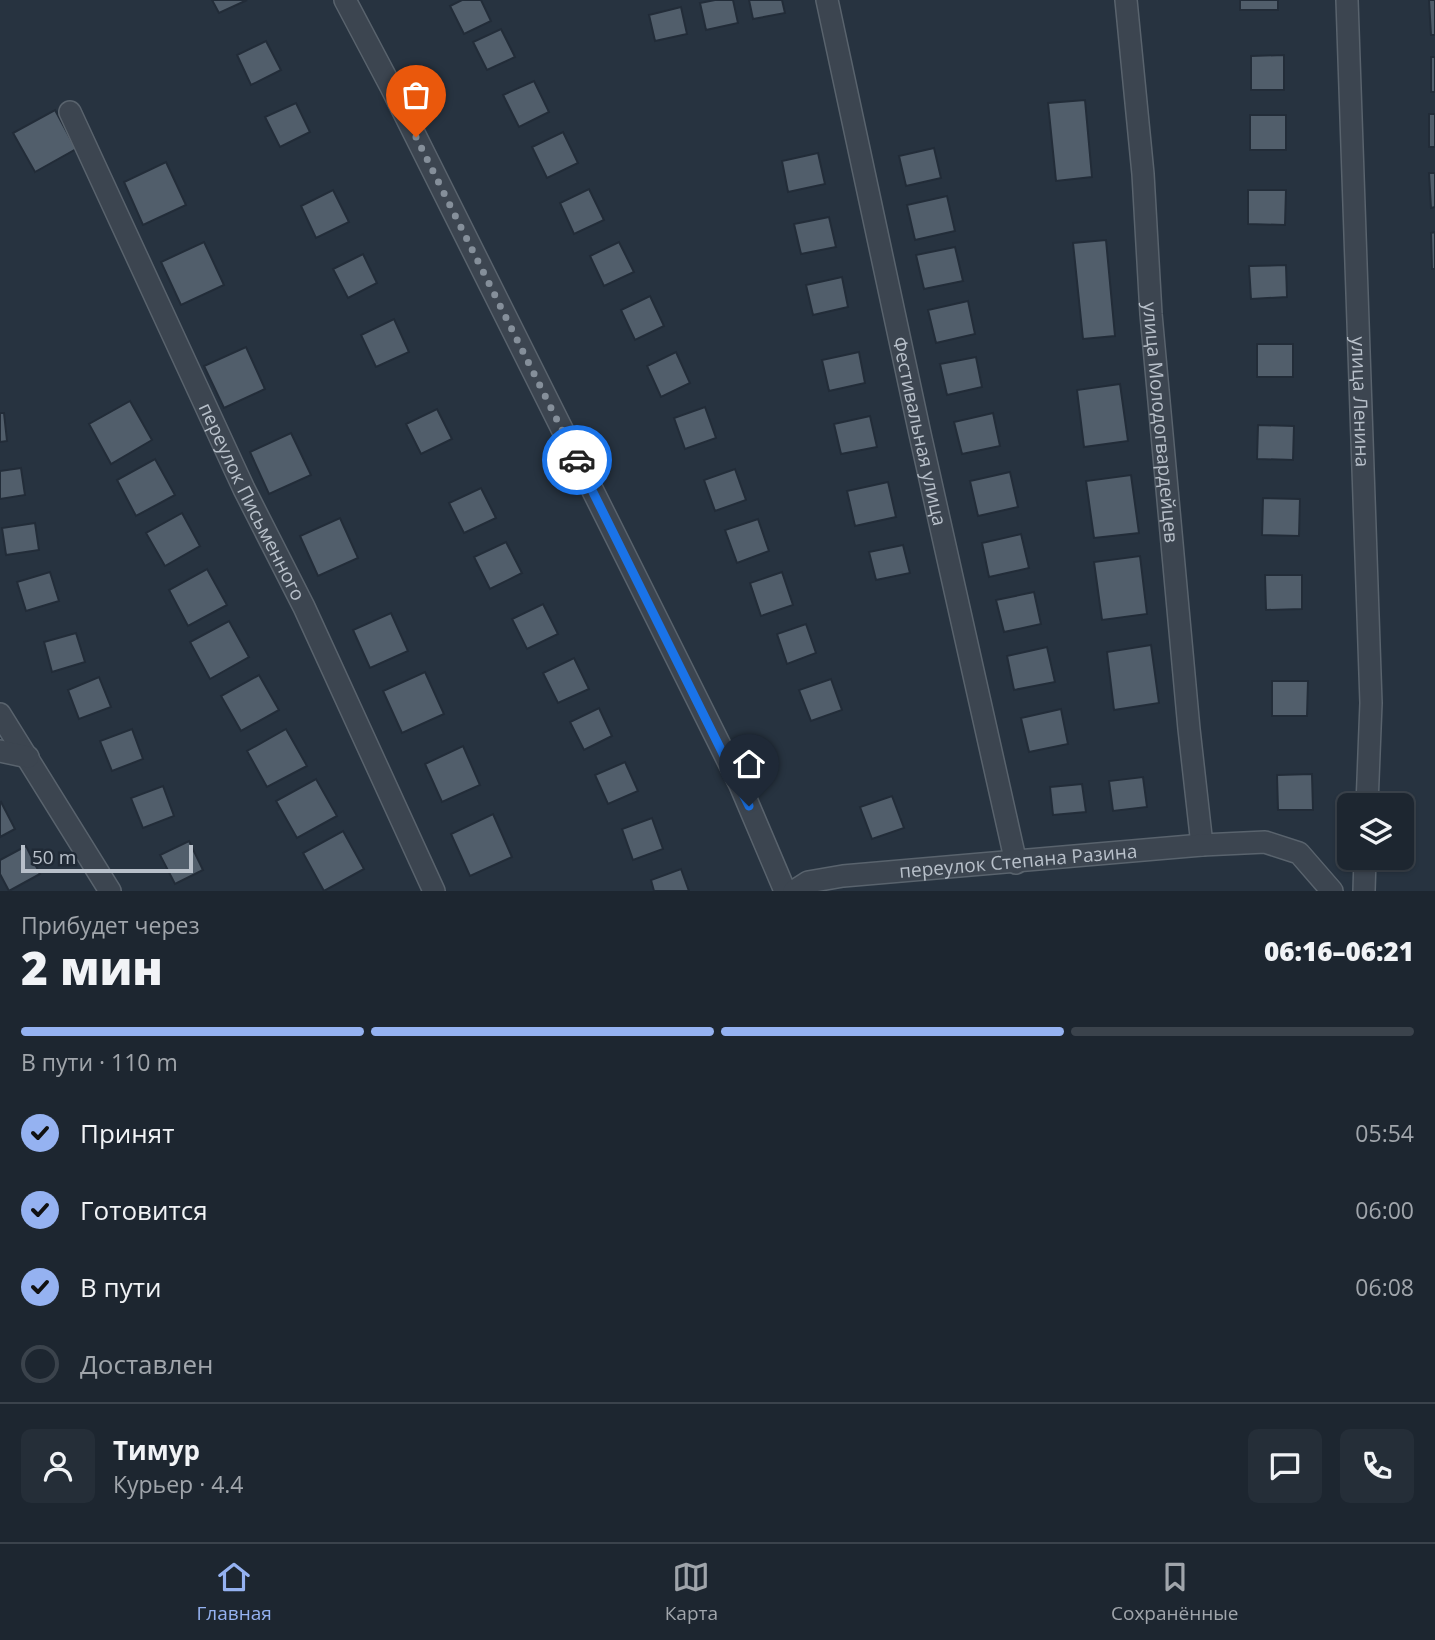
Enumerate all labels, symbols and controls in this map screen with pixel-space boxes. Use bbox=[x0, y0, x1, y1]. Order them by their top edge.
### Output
pin bbox=[386, 65, 446, 137]
icon: bag bbox=[397, 76, 435, 114]
street label: улица Молодогвардейцев bbox=[1137, 301, 1185, 544]
street label: Фестивальная улица bbox=[887, 334, 953, 528]
street label: улица Ленина bbox=[1345, 336, 1376, 467]
street label: переулок Письменного bbox=[193, 398, 312, 605]
courier bbox=[542, 425, 612, 495]
icon: car bbox=[558, 441, 596, 479]
pin bbox=[719, 734, 779, 806]
icon: home bbox=[730, 745, 768, 783]
map controls bbox=[1337, 793, 1414, 870]
button: layers bbox=[1337, 793, 1414, 870]
street label: переулок Степана Разина bbox=[898, 838, 1138, 884]
scale bar bbox=[21, 842, 192, 874]
text: 50 m bbox=[32, 844, 76, 870]
text: Прибудет через bbox=[21, 909, 200, 941]
text: 06:16–06:21 bbox=[1264, 933, 1414, 969]
text: 2 мин bbox=[21, 936, 163, 998]
text: В пути · 110 m bbox=[21, 1046, 178, 1078]
icon: check bbox=[21, 1114, 59, 1152]
text: Принят bbox=[80, 1115, 174, 1151]
text: 05:54 bbox=[1355, 1117, 1414, 1149]
icon: check bbox=[21, 1191, 59, 1229]
text: Готовится bbox=[80, 1192, 208, 1228]
text: 06:00 bbox=[1355, 1194, 1414, 1226]
icon: check bbox=[21, 1268, 59, 1306]
text: В пути bbox=[80, 1269, 161, 1305]
text: 06:08 bbox=[1355, 1271, 1414, 1303]
text: Доставлен bbox=[80, 1346, 213, 1382]
button: person bbox=[21, 1429, 95, 1503]
button: chat bbox=[1248, 1429, 1322, 1503]
button: phone bbox=[1340, 1429, 1414, 1503]
text: Тимур bbox=[113, 1432, 200, 1468]
text: Курьер · 4.4 bbox=[113, 1468, 244, 1500]
tab: Главная bbox=[196, 1558, 272, 1626]
tab: Карта bbox=[665, 1558, 718, 1626]
tab: Сохранённые bbox=[1111, 1558, 1239, 1626]

